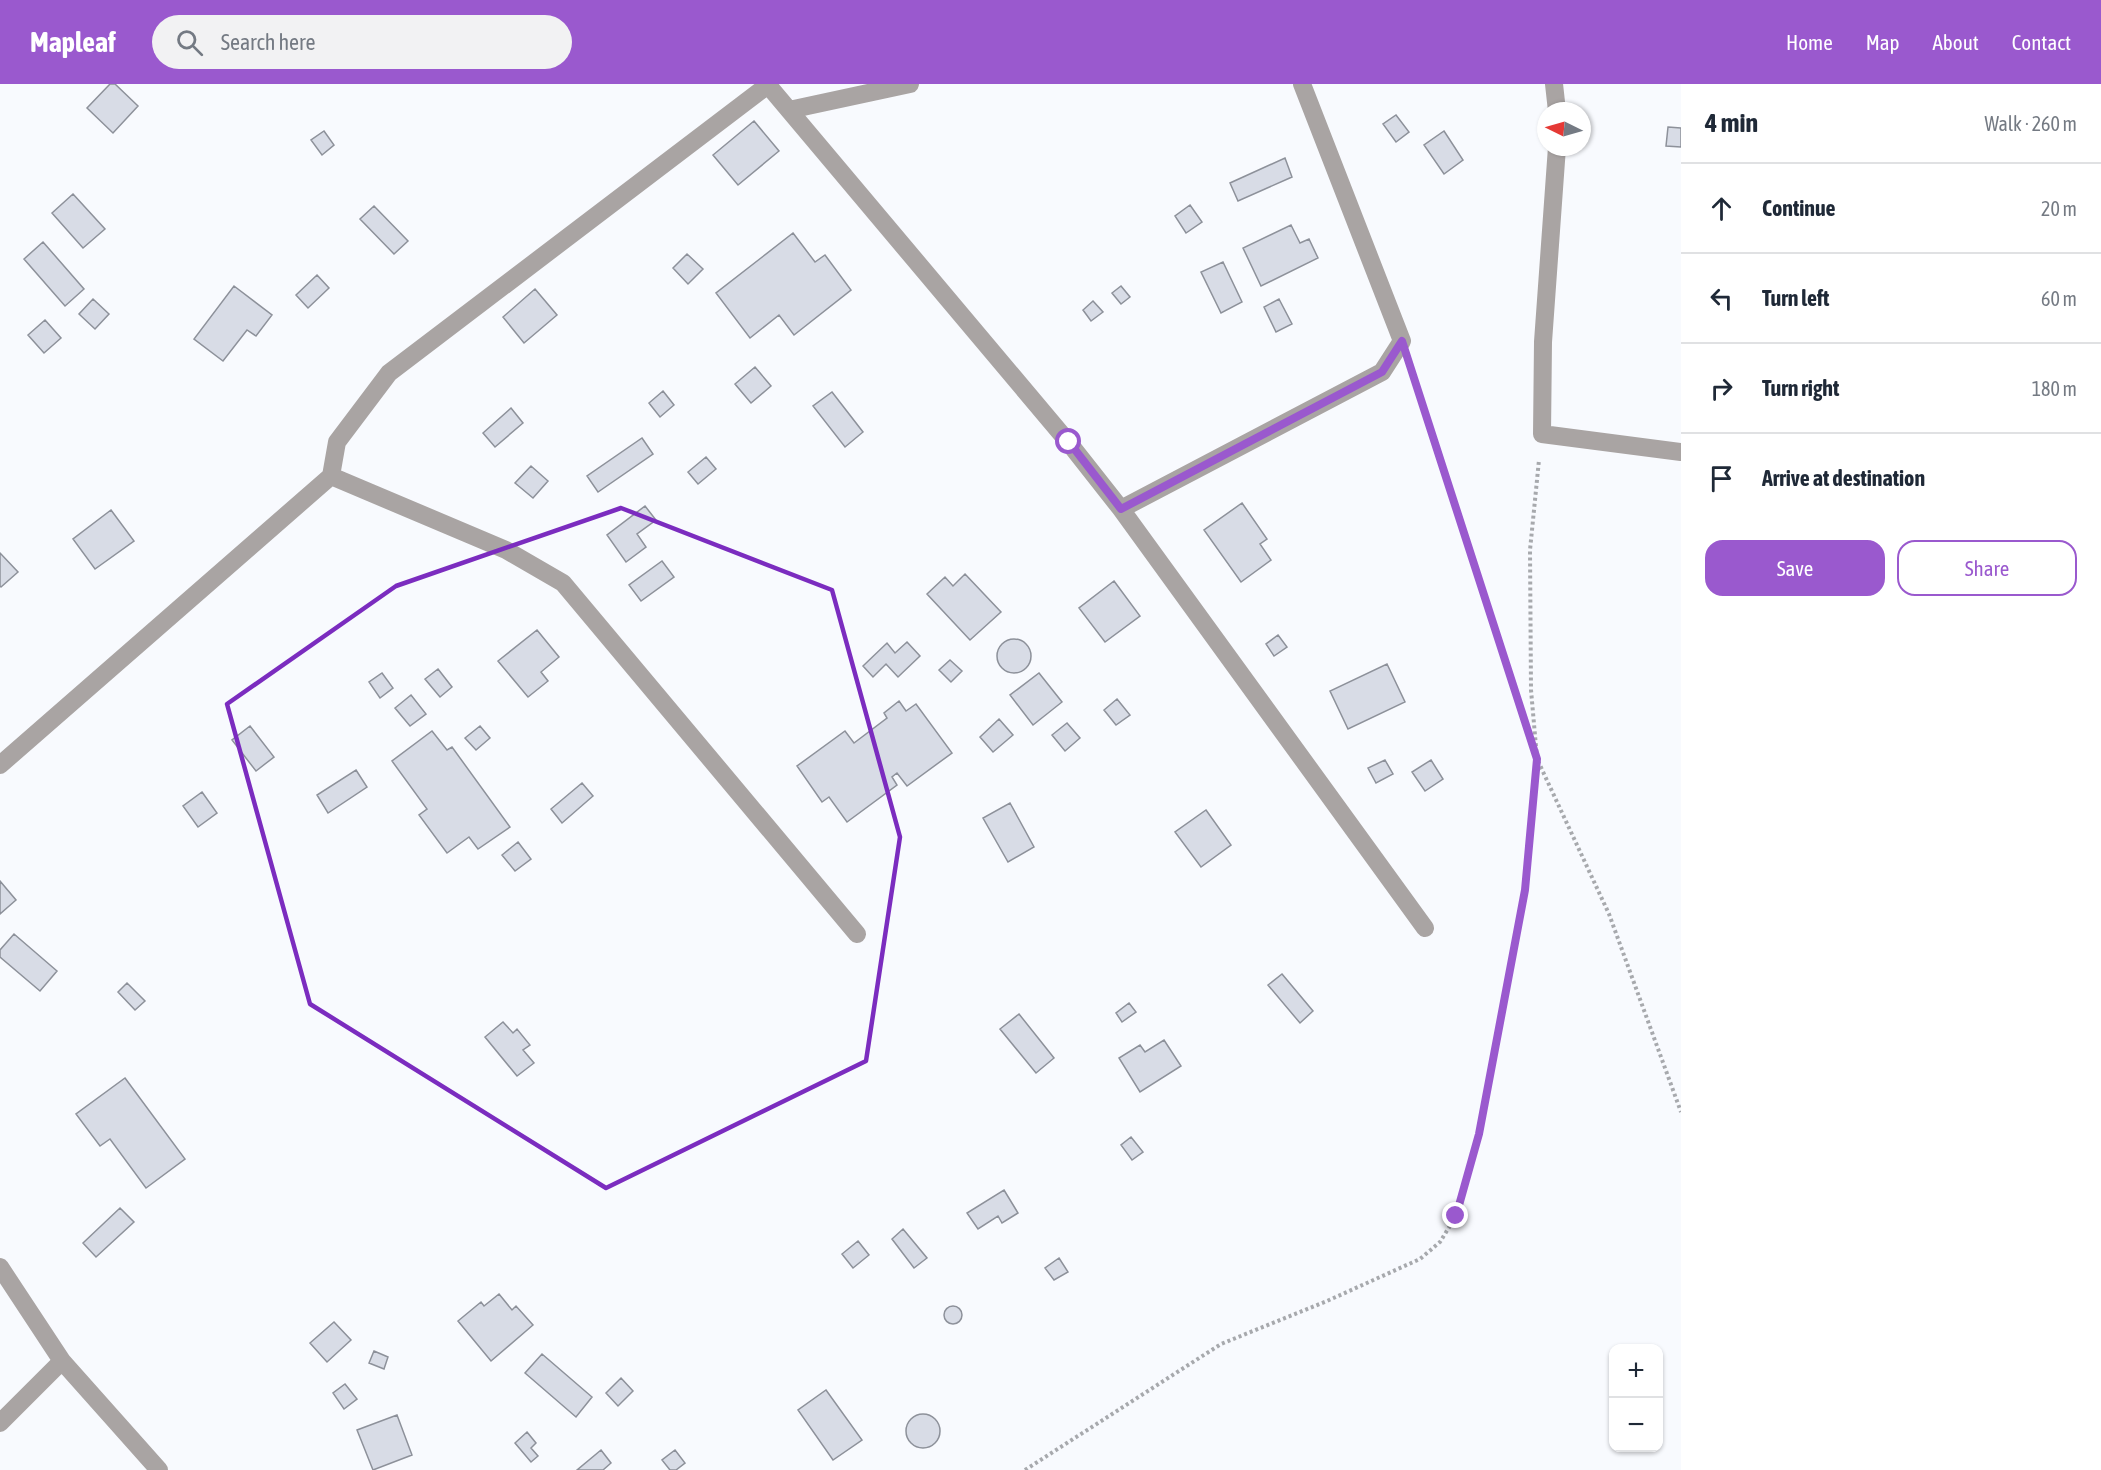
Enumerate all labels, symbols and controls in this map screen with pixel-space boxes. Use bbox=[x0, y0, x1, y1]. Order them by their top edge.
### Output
search box bbox=[152, 15, 572, 69]
text: Mapleaf bbox=[30, 26, 116, 58]
icon: search bbox=[173, 26, 206, 59]
text: Search here bbox=[221, 29, 316, 55]
text: Home bbox=[1786, 30, 1833, 54]
text: Map bbox=[1866, 30, 1900, 54]
text: About bbox=[1933, 30, 1979, 54]
text: Contact bbox=[2012, 30, 2071, 54]
north arrow bbox=[1537, 102, 1591, 156]
text: 4 min bbox=[1705, 108, 1758, 138]
text: Walk · 260 m bbox=[1985, 112, 2077, 135]
icon: ahead bbox=[1705, 192, 1738, 225]
text: Continue bbox=[1762, 195, 1836, 221]
text: 20 m bbox=[2041, 197, 2077, 220]
icon: left bbox=[1705, 282, 1738, 315]
text: Turn left bbox=[1762, 285, 1829, 311]
text: 60 m bbox=[2041, 287, 2077, 310]
icon: right bbox=[1705, 372, 1738, 405]
text: Turn right bbox=[1762, 375, 1839, 401]
text: 180 m bbox=[2032, 377, 2077, 400]
route start bbox=[1055, 428, 1081, 454]
icon: arrive bbox=[1705, 462, 1738, 495]
text: Arrive at destination bbox=[1762, 465, 1925, 491]
button: Save bbox=[1705, 540, 1885, 596]
button: Share bbox=[1897, 540, 2077, 596]
route end bbox=[1442, 1202, 1468, 1228]
map controls bbox=[1609, 1344, 1663, 1452]
button: + bbox=[1609, 1344, 1663, 1398]
button: − bbox=[1609, 1398, 1663, 1452]

